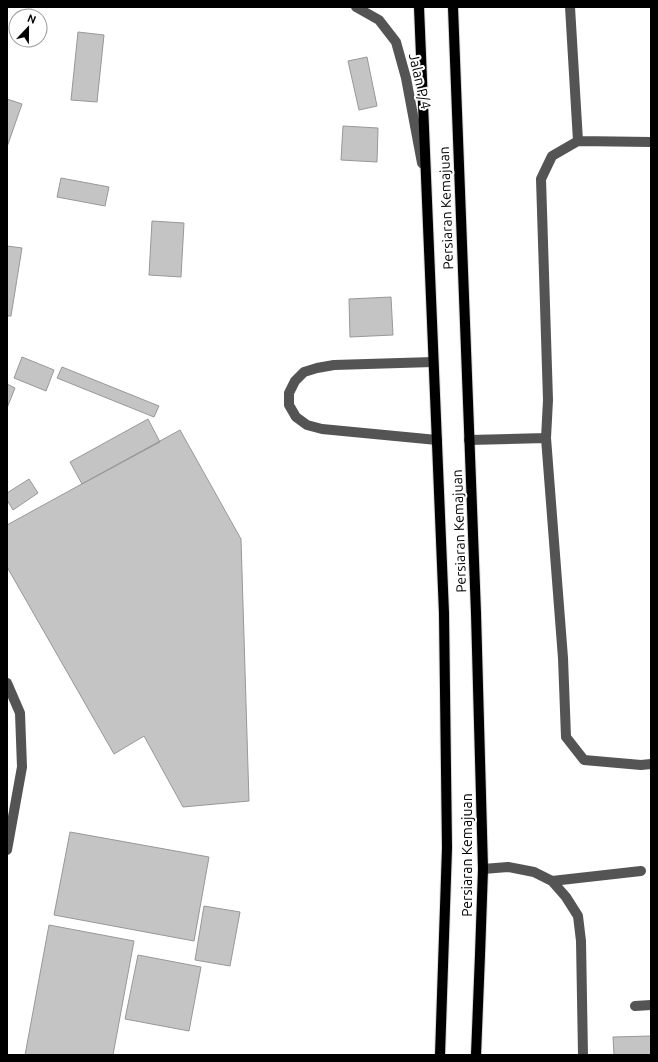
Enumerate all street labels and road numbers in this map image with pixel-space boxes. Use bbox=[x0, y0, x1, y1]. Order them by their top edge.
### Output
street label: Jalan P/4 bbox=[406, 51, 434, 111]
street label: Persiaran Kemajuan bbox=[436, 146, 456, 270]
street label: Persiaran Kemajuan bbox=[449, 469, 469, 593]
street label: Persiaran Kemajuan bbox=[459, 793, 475, 917]

